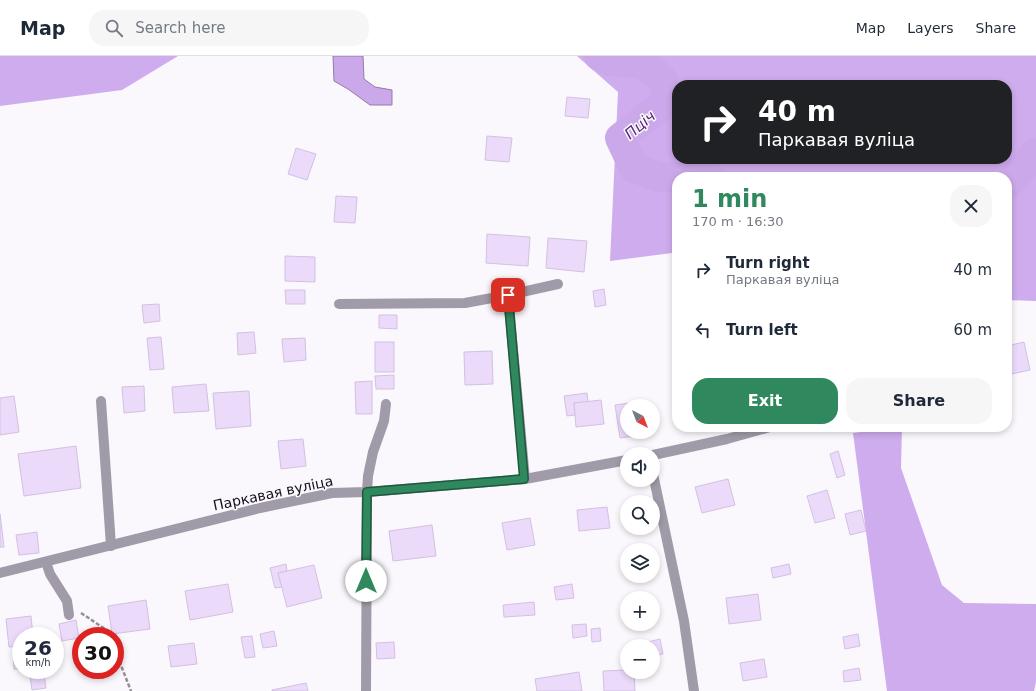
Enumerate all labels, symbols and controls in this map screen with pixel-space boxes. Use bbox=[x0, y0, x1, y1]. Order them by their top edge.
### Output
search box bbox=[89, 10, 369, 46]
text: Map bbox=[20, 17, 65, 39]
icon: search bbox=[103, 17, 125, 39]
text: Search here bbox=[135, 19, 225, 37]
text: Map bbox=[856, 20, 885, 36]
text: Layers bbox=[907, 20, 954, 36]
text: Share bbox=[976, 20, 1016, 36]
text: 40 m bbox=[758, 95, 836, 128]
icon: right bbox=[692, 96, 744, 148]
water label: Пціч bbox=[621, 107, 659, 143]
text: Паркавая вуліца bbox=[758, 129, 915, 150]
text: 1 min bbox=[692, 185, 767, 213]
button: close bbox=[950, 185, 992, 227]
text: 170 m · 16:30 bbox=[692, 214, 783, 229]
text: Turn right bbox=[726, 254, 810, 272]
icon: right bbox=[692, 259, 714, 281]
text: 40 m bbox=[954, 261, 992, 279]
text: Паркавая вуліца bbox=[726, 272, 839, 287]
pin bbox=[491, 278, 525, 312]
icon: arrive bbox=[497, 284, 519, 306]
icon: left bbox=[692, 319, 714, 341]
text: Turn left bbox=[726, 321, 798, 339]
text: 60 m bbox=[954, 321, 992, 339]
button: Exit bbox=[692, 378, 838, 424]
button: Share bbox=[846, 378, 992, 424]
north arrow bbox=[620, 399, 660, 439]
map controls bbox=[620, 399, 660, 679]
button: sound bbox=[620, 447, 660, 487]
street label: Паркавая вуліца bbox=[212, 472, 334, 514]
button: search bbox=[620, 495, 660, 535]
button: layers bbox=[620, 543, 660, 583]
position arrow bbox=[345, 560, 387, 602]
button: + bbox=[620, 591, 660, 631]
speed limit sign: 30 bbox=[72, 627, 124, 679]
text: 26 bbox=[24, 636, 52, 660]
button: − bbox=[620, 639, 660, 679]
text: km/h bbox=[25, 657, 51, 668]

